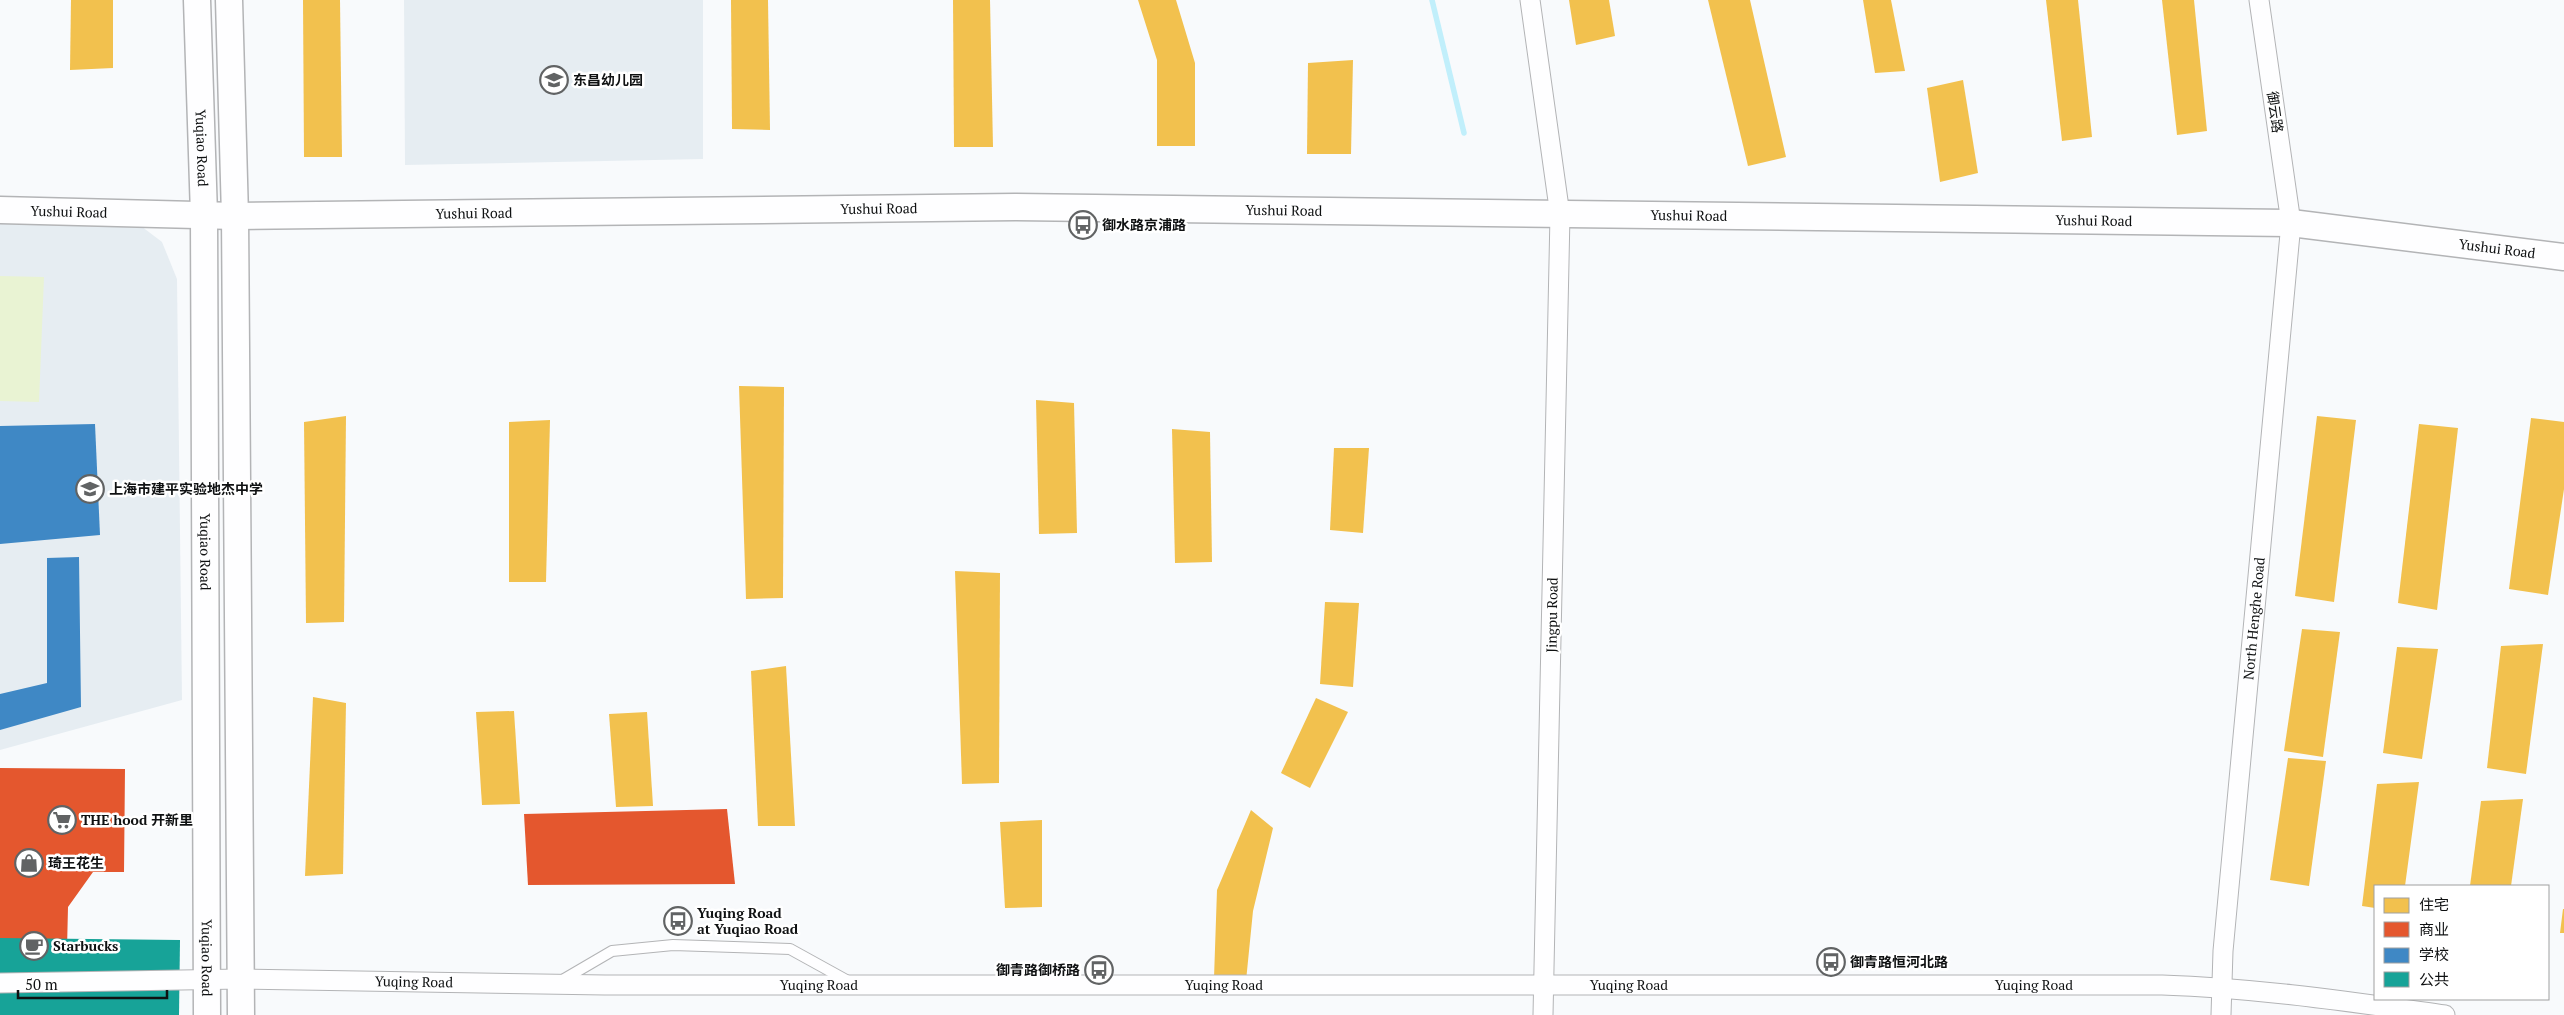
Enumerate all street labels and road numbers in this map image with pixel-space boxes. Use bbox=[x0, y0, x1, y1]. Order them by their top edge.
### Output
street label: 御云路 bbox=[2263, 90, 2288, 134]
street label: Yuqiao Road bbox=[192, 109, 213, 187]
street label: Yushui Road bbox=[840, 198, 918, 218]
street label: Yushui Road bbox=[1245, 200, 1323, 220]
street label: Yushui Road bbox=[30, 201, 108, 222]
street label: Yushui Road bbox=[435, 203, 513, 223]
street label: Yushui Road bbox=[1650, 205, 1728, 225]
street label: Yushui Road bbox=[2055, 210, 2133, 230]
street label: Yushui Road bbox=[2458, 234, 2537, 262]
street label: Yuqiao Road bbox=[196, 513, 215, 591]
street label: North Henghe Road bbox=[2238, 556, 2269, 681]
street label: Jingpu Road bbox=[1541, 577, 1562, 653]
street label: Yuqiao Road bbox=[198, 919, 217, 997]
street label: Yuqing Road bbox=[375, 971, 453, 991]
street label: Yuqing Road bbox=[780, 975, 858, 994]
street label: Yuqing Road bbox=[1185, 975, 1263, 994]
street label: Yuqing Road bbox=[1590, 975, 1668, 994]
street label: Yuqing Road bbox=[1995, 975, 2073, 994]

